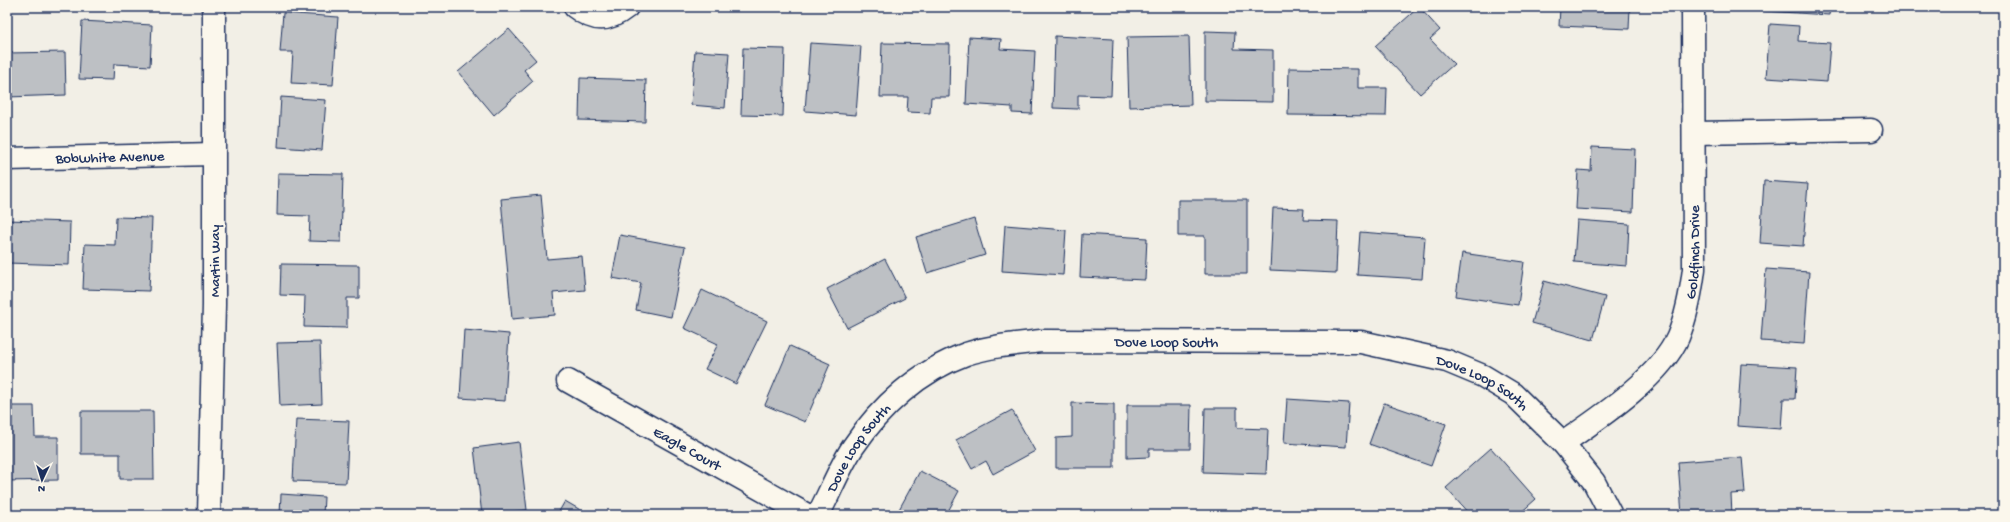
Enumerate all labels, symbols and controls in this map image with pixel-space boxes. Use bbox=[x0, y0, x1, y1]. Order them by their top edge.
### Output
street label: Bobwhite Avenue bbox=[54, 148, 165, 169]
street label: Goldfinch Drive bbox=[1682, 205, 1705, 301]
street label: Martin Way bbox=[207, 224, 225, 297]
street label: Dove Loop South bbox=[1114, 334, 1218, 353]
street label: Dove Loop South bbox=[1434, 352, 1532, 415]
street label: Dove Loop South bbox=[823, 400, 895, 496]
street label: Eagle Court bbox=[649, 423, 725, 477]
north arrow bbox=[22, 460, 62, 500]
text: N bbox=[37, 482, 45, 494]

